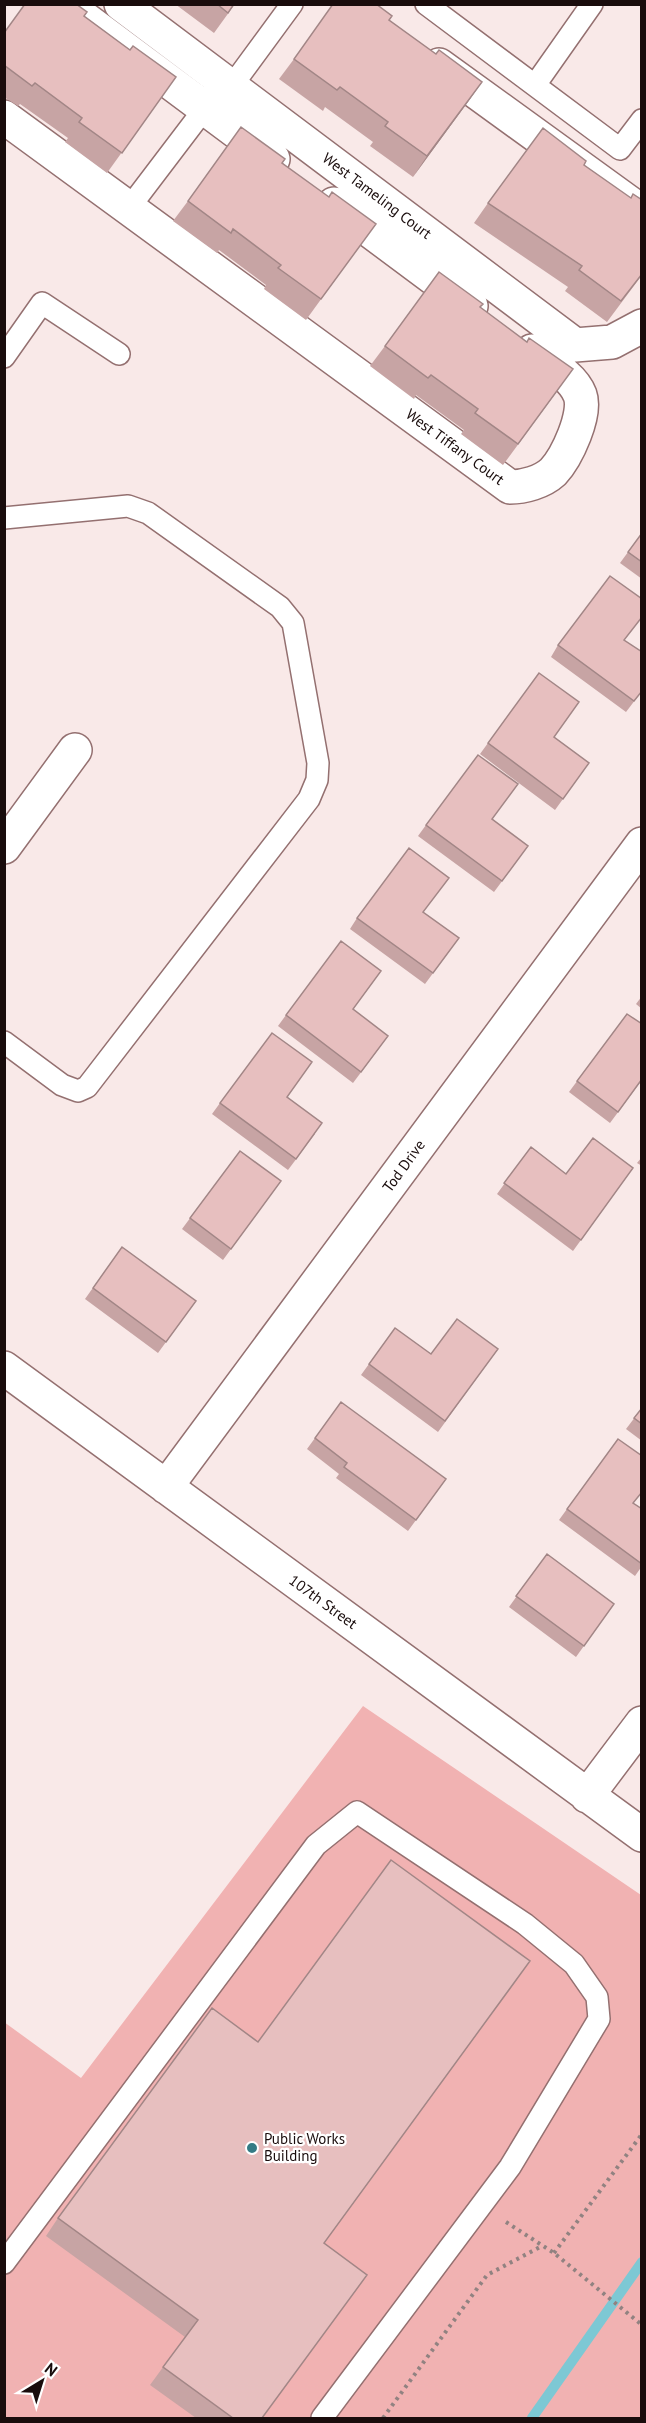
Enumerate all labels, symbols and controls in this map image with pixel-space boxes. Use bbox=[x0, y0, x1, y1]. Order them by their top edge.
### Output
street label: West Tameling Court bbox=[319, 148, 436, 243]
street label: West Tiffany Court bbox=[402, 404, 508, 489]
street label: Tod Drive bbox=[378, 1136, 429, 1196]
street label: 107th Street bbox=[285, 1570, 361, 1633]
place label: Public Works Building bbox=[264, 2129, 345, 2165]
marker: Public Works Building bbox=[245, 2141, 259, 2155]
north arrow bbox=[12, 2351, 72, 2411]
text: N bbox=[41, 2358, 62, 2380]

